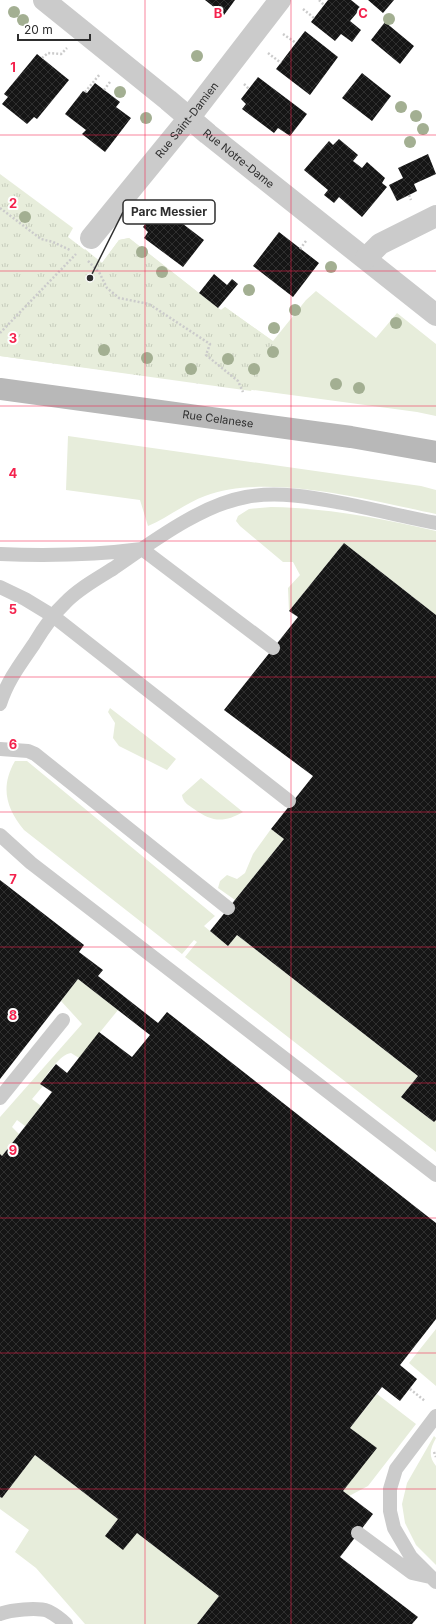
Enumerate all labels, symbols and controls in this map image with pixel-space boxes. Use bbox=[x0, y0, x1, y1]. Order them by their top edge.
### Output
text: B bbox=[214, 5, 223, 21]
text: C bbox=[358, 5, 368, 21]
scale bar bbox=[18, 16, 90, 42]
text: 20 m bbox=[24, 22, 53, 37]
text: 1 bbox=[10, 59, 16, 75]
street label: Rue Saint-Damien bbox=[152, 79, 221, 161]
street label: Rue Notre-Dame bbox=[200, 126, 277, 191]
text: 2 bbox=[9, 195, 17, 211]
callout: Parc Messier bbox=[123, 200, 215, 224]
text: Parc Messier bbox=[131, 204, 207, 219]
text: 3 bbox=[9, 330, 17, 346]
street label: Rue Celanese bbox=[182, 407, 254, 431]
text: 4 bbox=[9, 465, 18, 481]
text: 5 bbox=[9, 601, 17, 617]
text: 6 bbox=[9, 736, 17, 752]
text: 7 bbox=[9, 871, 17, 887]
text: 8 bbox=[9, 1007, 17, 1023]
text: 9 bbox=[9, 1142, 17, 1158]

